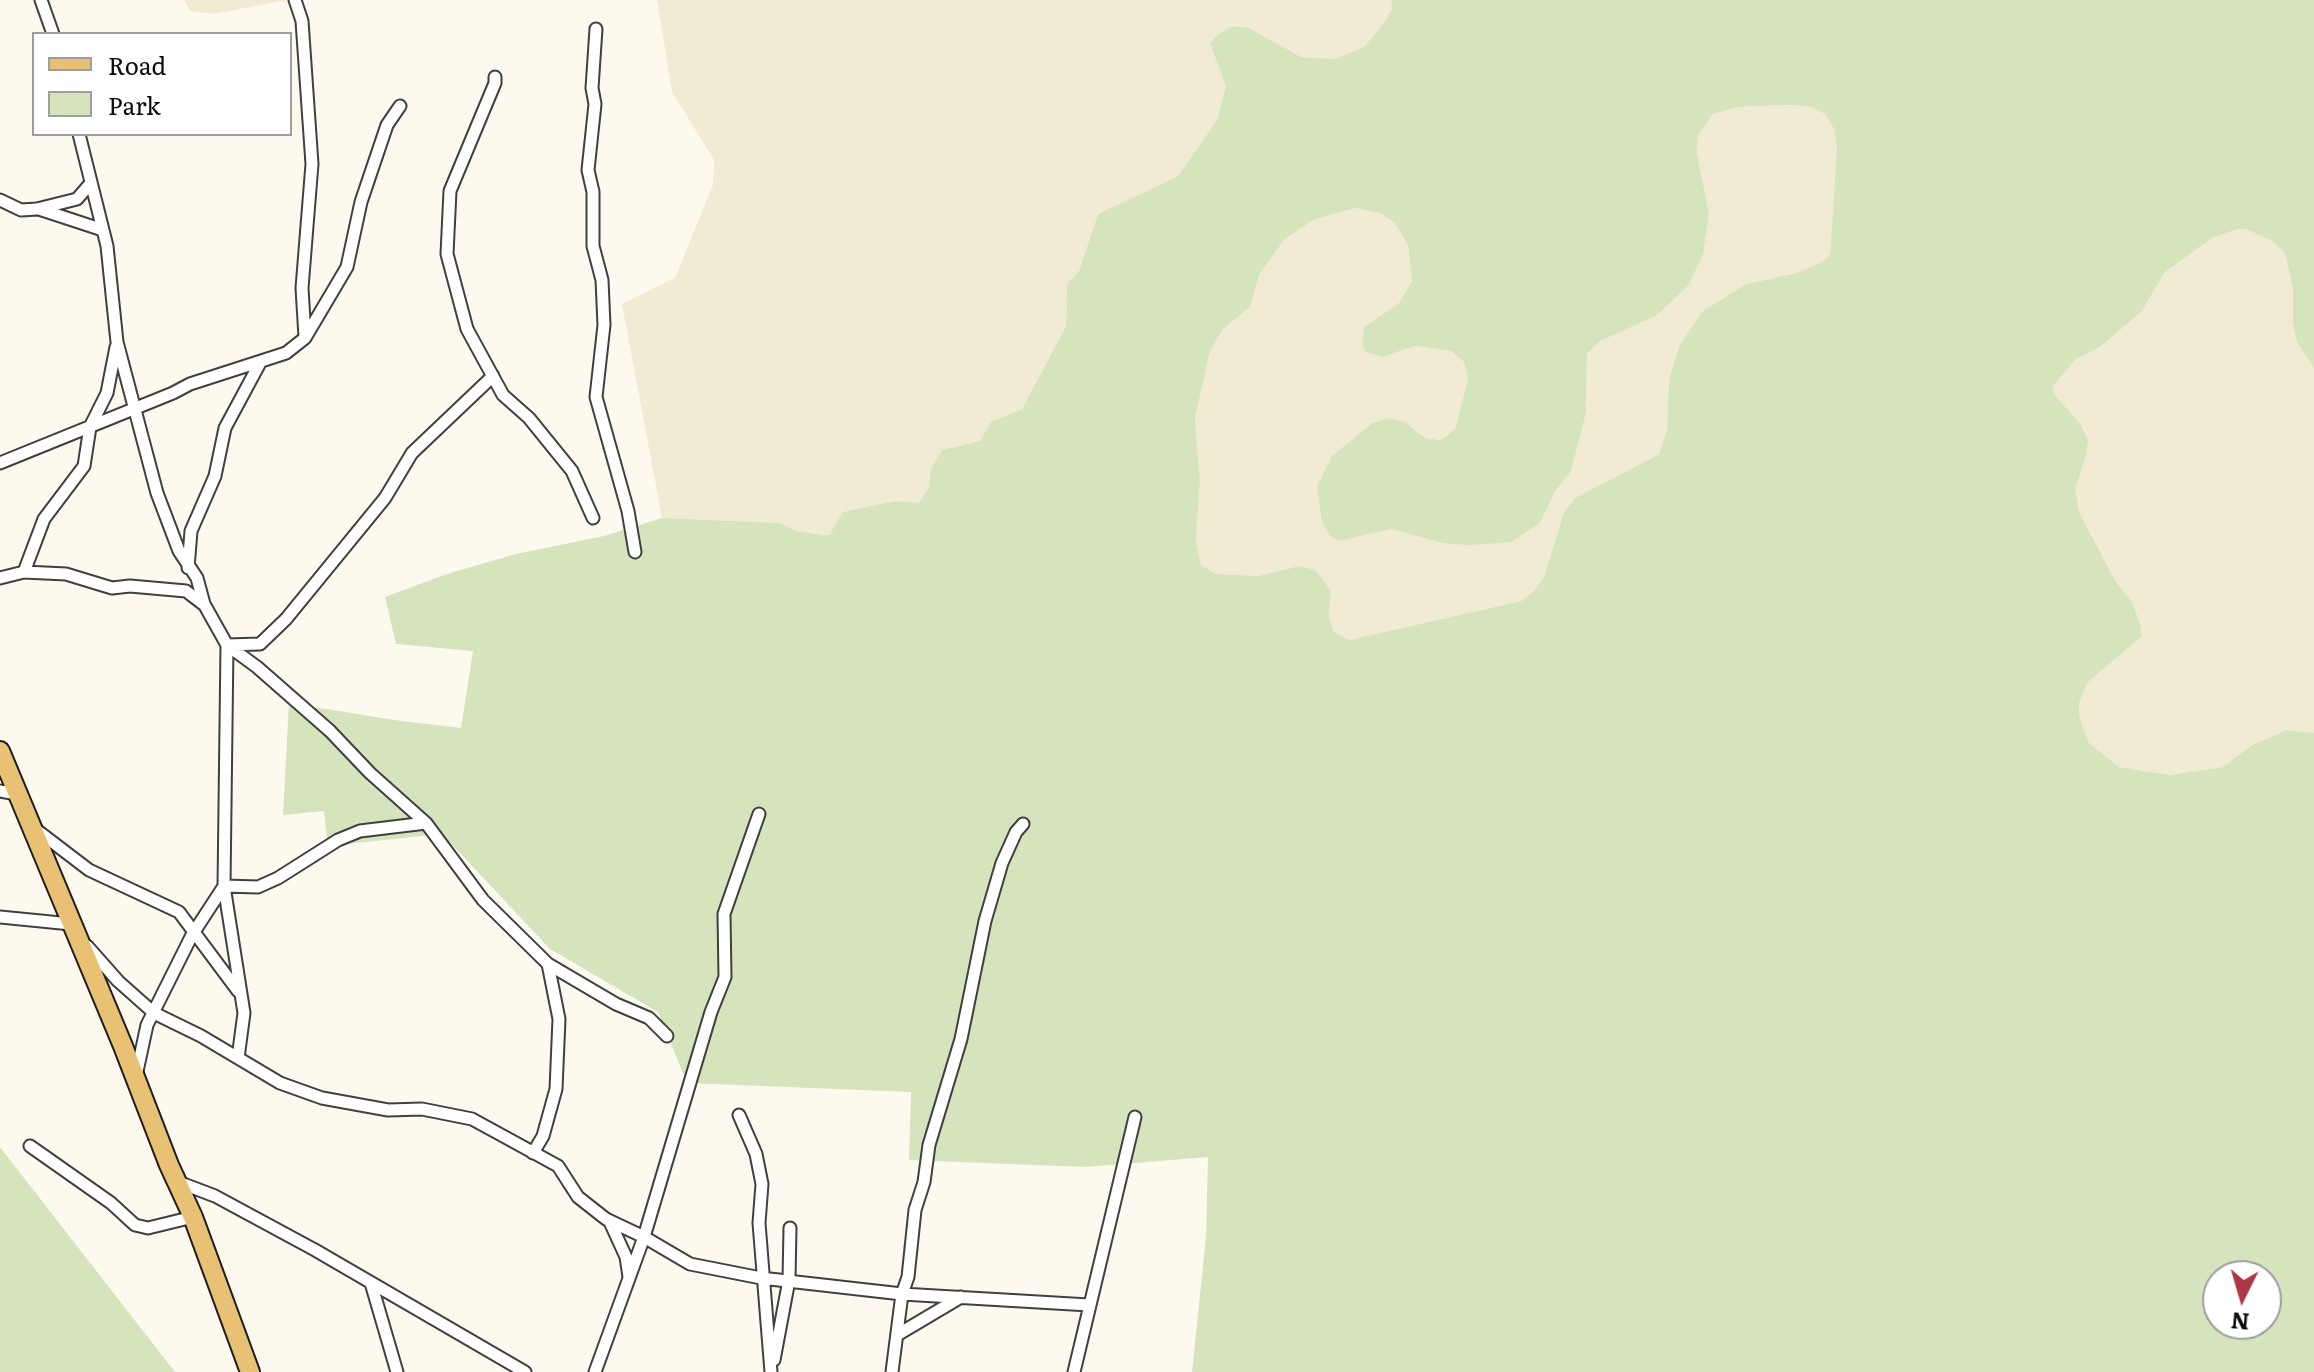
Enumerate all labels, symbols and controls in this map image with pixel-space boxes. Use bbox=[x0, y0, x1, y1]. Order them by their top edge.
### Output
legend bbox=[32, 32, 292, 136]
text: Road bbox=[108, 47, 166, 82]
text: Park bbox=[108, 87, 161, 122]
north arrow bbox=[2202, 1260, 2282, 1340]
text: N bbox=[2229, 1305, 2251, 1340]

